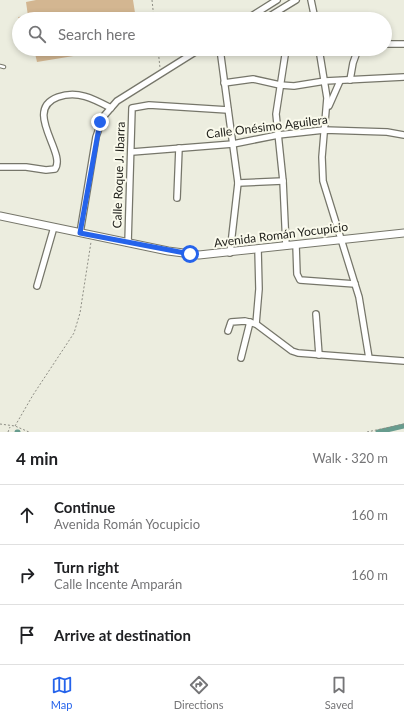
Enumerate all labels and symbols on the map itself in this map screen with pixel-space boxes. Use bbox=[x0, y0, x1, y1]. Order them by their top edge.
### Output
street label: Calle Onésimo Aguilera bbox=[205, 112, 329, 141]
route end bbox=[91, 113, 109, 131]
street label: Calle Roque J. Ibarra bbox=[109, 121, 128, 229]
street label: Avenida Román Yocupicio bbox=[213, 219, 349, 250]
route start bbox=[181, 245, 199, 263]

